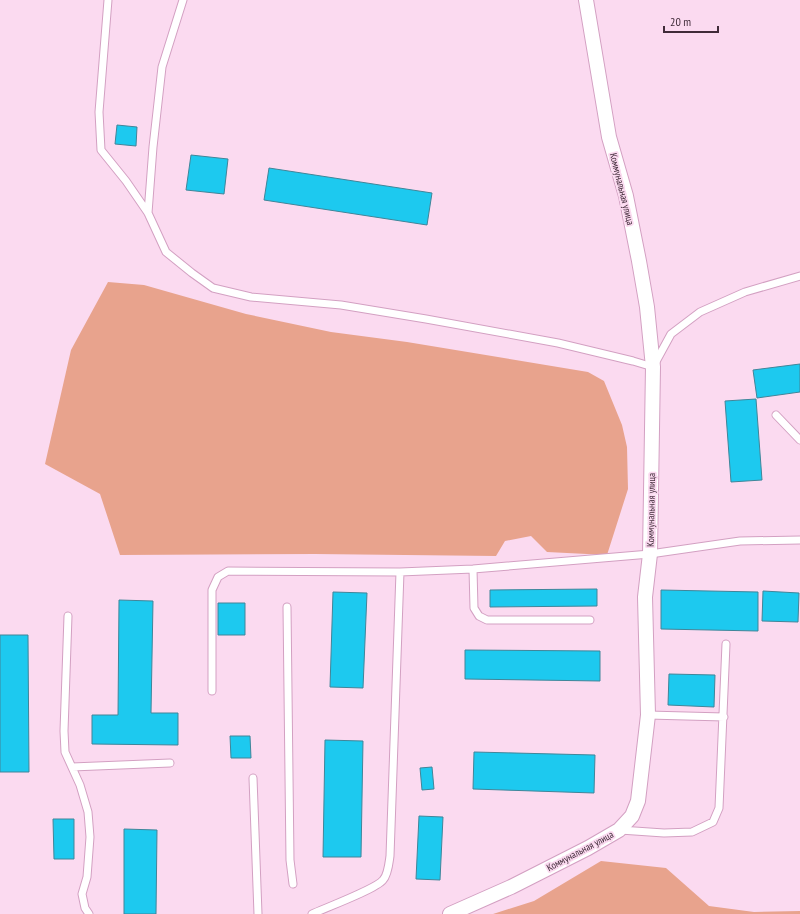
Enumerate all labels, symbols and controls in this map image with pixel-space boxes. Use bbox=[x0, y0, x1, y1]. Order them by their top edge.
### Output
scale bar bbox=[664, 8, 718, 34]
text: 20 m bbox=[670, 14, 691, 29]
street label: Коммунальная улица bbox=[607, 152, 637, 226]
street label: Коммунальная улица bbox=[644, 473, 658, 547]
street label: Коммунальная улица bbox=[544, 828, 616, 874]

